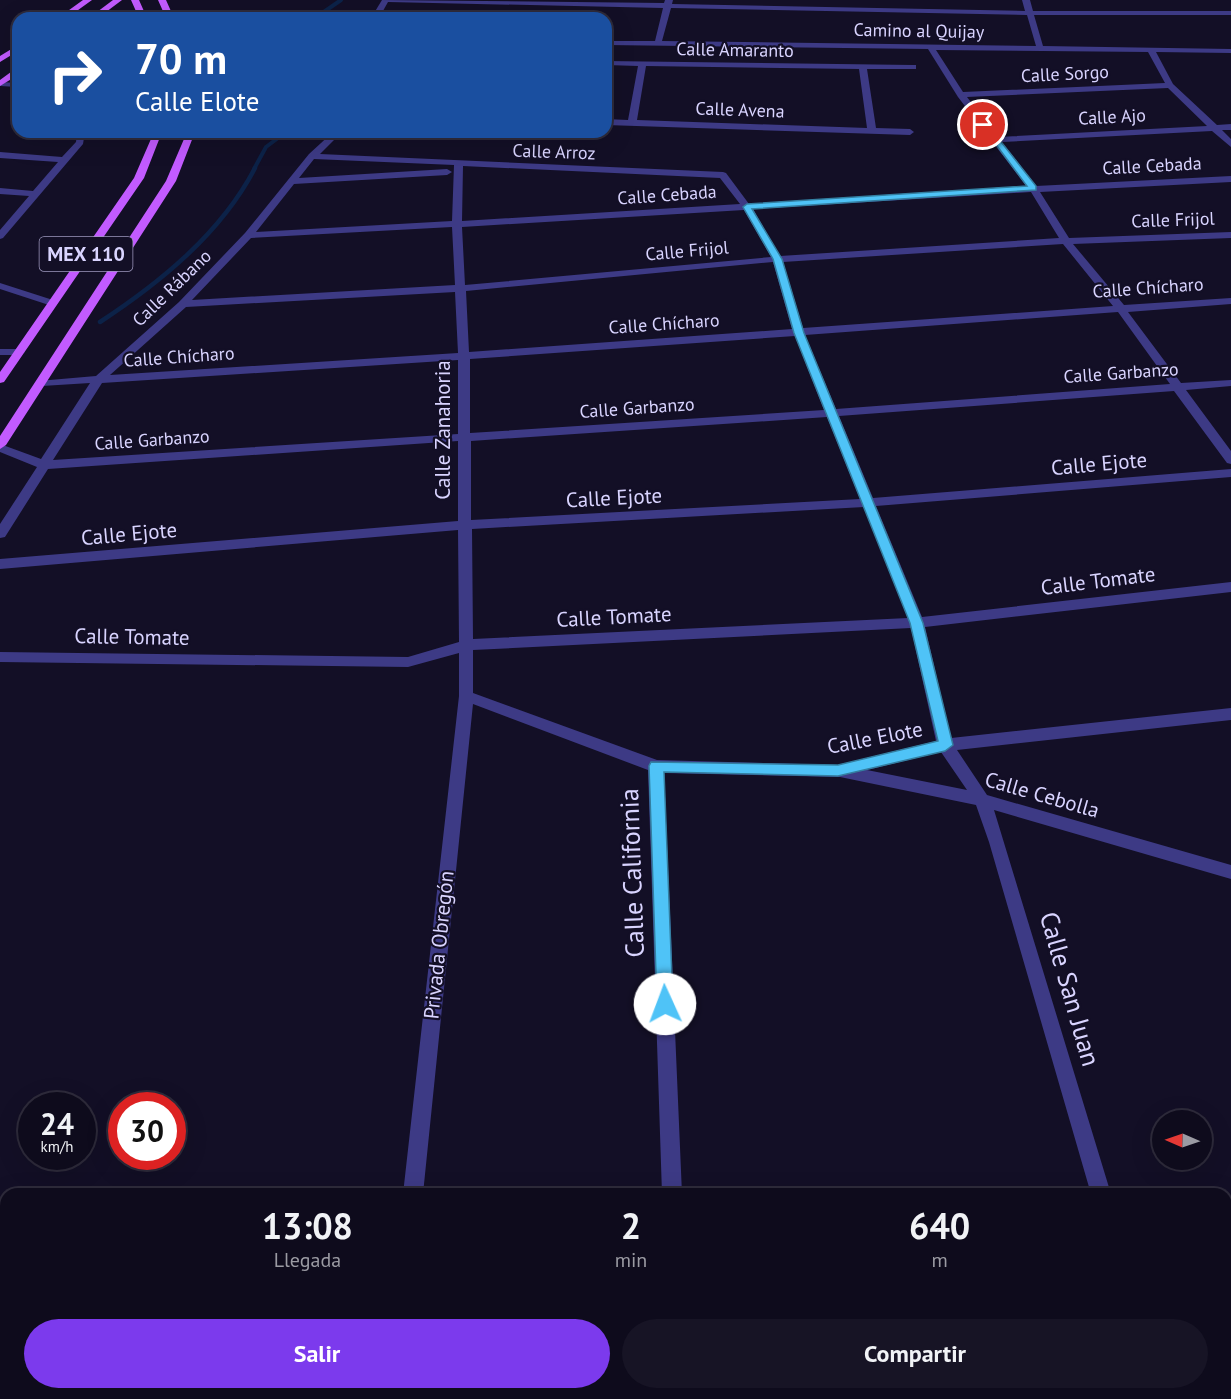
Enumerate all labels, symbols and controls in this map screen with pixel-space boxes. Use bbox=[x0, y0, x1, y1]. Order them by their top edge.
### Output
street label: Camino al Quijay bbox=[854, 18, 985, 43]
text: 70 m bbox=[135, 31, 227, 86]
icon: right bbox=[36, 36, 114, 114]
street label: Calle Amaranto bbox=[676, 37, 794, 62]
street label: Calle Sorgo bbox=[1020, 60, 1110, 87]
text: Calle Elote bbox=[135, 84, 259, 118]
street label: Calle Avena bbox=[695, 96, 785, 123]
pin bbox=[957, 99, 1008, 150]
street label: Calle Ajo bbox=[1078, 103, 1146, 130]
icon: arrive bbox=[966, 108, 999, 141]
street label: Calle Arroz bbox=[512, 139, 596, 164]
street label: Calle Cebada bbox=[1102, 151, 1202, 180]
street label: Calle Cebada bbox=[617, 180, 717, 209]
street label: Calle Frijol bbox=[1131, 207, 1216, 232]
street label: Calle Frijol bbox=[644, 235, 730, 266]
road number: MEX 110 bbox=[40, 237, 132, 271]
street label: Calle Rábano bbox=[127, 244, 216, 331]
street label: Calle Chícharo bbox=[1092, 272, 1204, 303]
street label: Calle Chícharo bbox=[608, 308, 720, 339]
street label: Calle Chícharo bbox=[123, 341, 235, 372]
street label: Calle Garbanzo bbox=[1063, 357, 1179, 388]
street label: Calle Zanahoria bbox=[429, 360, 456, 500]
street label: Calle Garbanzo bbox=[579, 392, 695, 423]
street label: Calle Garbanzo bbox=[94, 424, 210, 455]
street label: Calle Ejote bbox=[1050, 446, 1148, 481]
street label: Calle Ejote bbox=[565, 482, 663, 514]
street label: Calle Ejote bbox=[80, 516, 178, 551]
street label: Calle Tomate bbox=[1039, 560, 1157, 601]
street label: Calle Tomate bbox=[556, 600, 672, 633]
street label: Calle Tomate bbox=[74, 622, 190, 651]
street label: Calle Elote bbox=[825, 715, 925, 760]
street label: Calle Cebolla bbox=[982, 765, 1102, 824]
street label: Calle California bbox=[612, 788, 651, 958]
street label: Privada Obregón bbox=[417, 869, 460, 1020]
street label: Calle San Juan bbox=[1033, 908, 1108, 1070]
position arrow bbox=[633, 972, 697, 1036]
speed limit sign: 30 bbox=[108, 1092, 186, 1170]
text: 24 bbox=[40, 1104, 74, 1143]
north arrow bbox=[1152, 1110, 1212, 1170]
map controls bbox=[1152, 1110, 1212, 1170]
text: km/h bbox=[41, 1137, 73, 1156]
text: 13:08 bbox=[262, 1202, 353, 1249]
text: 2 bbox=[621, 1202, 641, 1249]
text: 640 bbox=[909, 1202, 970, 1249]
text: Llegada bbox=[274, 1247, 341, 1273]
text: min bbox=[615, 1247, 647, 1273]
text: m bbox=[932, 1247, 948, 1273]
button: Salir bbox=[24, 1319, 610, 1388]
button: Compartir bbox=[622, 1319, 1208, 1388]

